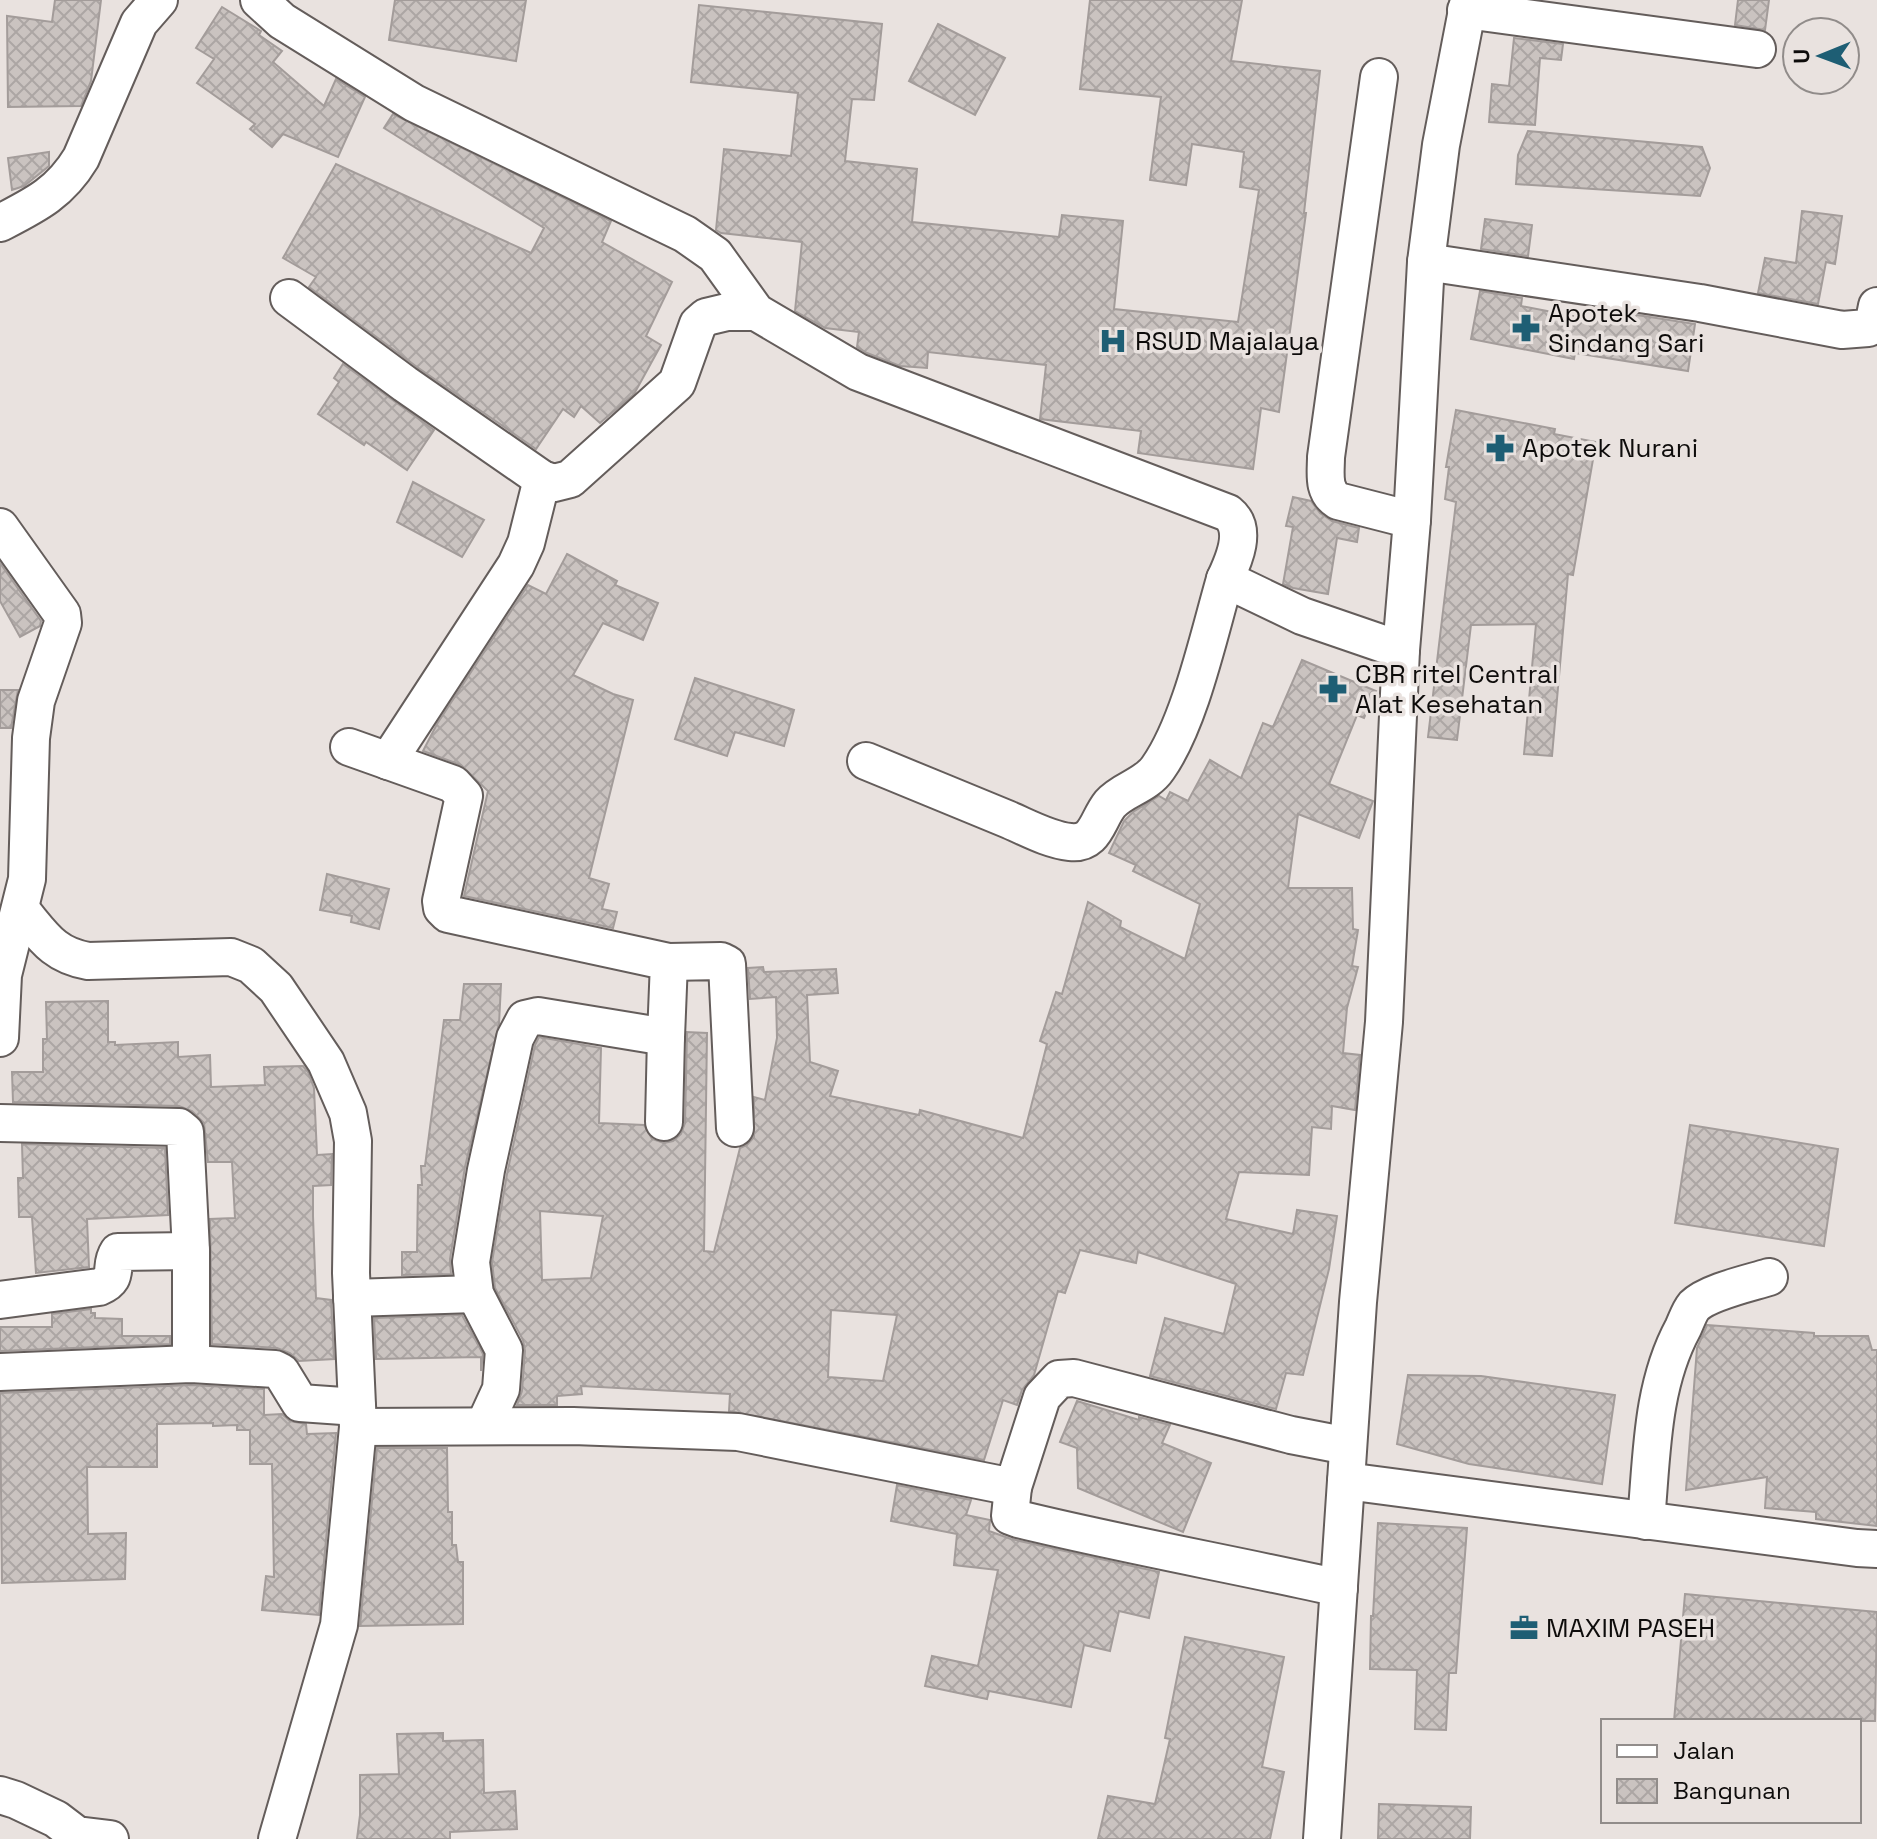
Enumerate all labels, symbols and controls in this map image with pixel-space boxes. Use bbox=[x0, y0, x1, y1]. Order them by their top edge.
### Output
north arrow bbox=[1781, 16, 1861, 96]
text: U bbox=[1787, 49, 1815, 64]
place label: Apotek Sindang Sari bbox=[1548, 296, 1704, 360]
pharmacy icon: Apotek Sindang Sari bbox=[1511, 313, 1541, 343]
place label: RSUD Majalaya bbox=[1135, 324, 1319, 358]
hospital icon: RSUD Majalaya bbox=[1098, 326, 1128, 356]
place label: Apotek Nurani bbox=[1522, 431, 1698, 465]
pharmacy icon: Apotek Nurani bbox=[1485, 433, 1515, 463]
place label: CBR ritel Central Alat Kesehatan bbox=[1355, 657, 1558, 721]
pharmacy icon: CBR ritel Central Alat Kesehatan bbox=[1318, 674, 1348, 704]
place label: MAXIM PASEH bbox=[1546, 1611, 1715, 1645]
office icon: MAXIM PASEH bbox=[1509, 1613, 1539, 1643]
legend bbox=[1601, 1719, 1861, 1823]
text: Jalan bbox=[1673, 1735, 1735, 1766]
text: Bangunan bbox=[1673, 1775, 1791, 1806]

